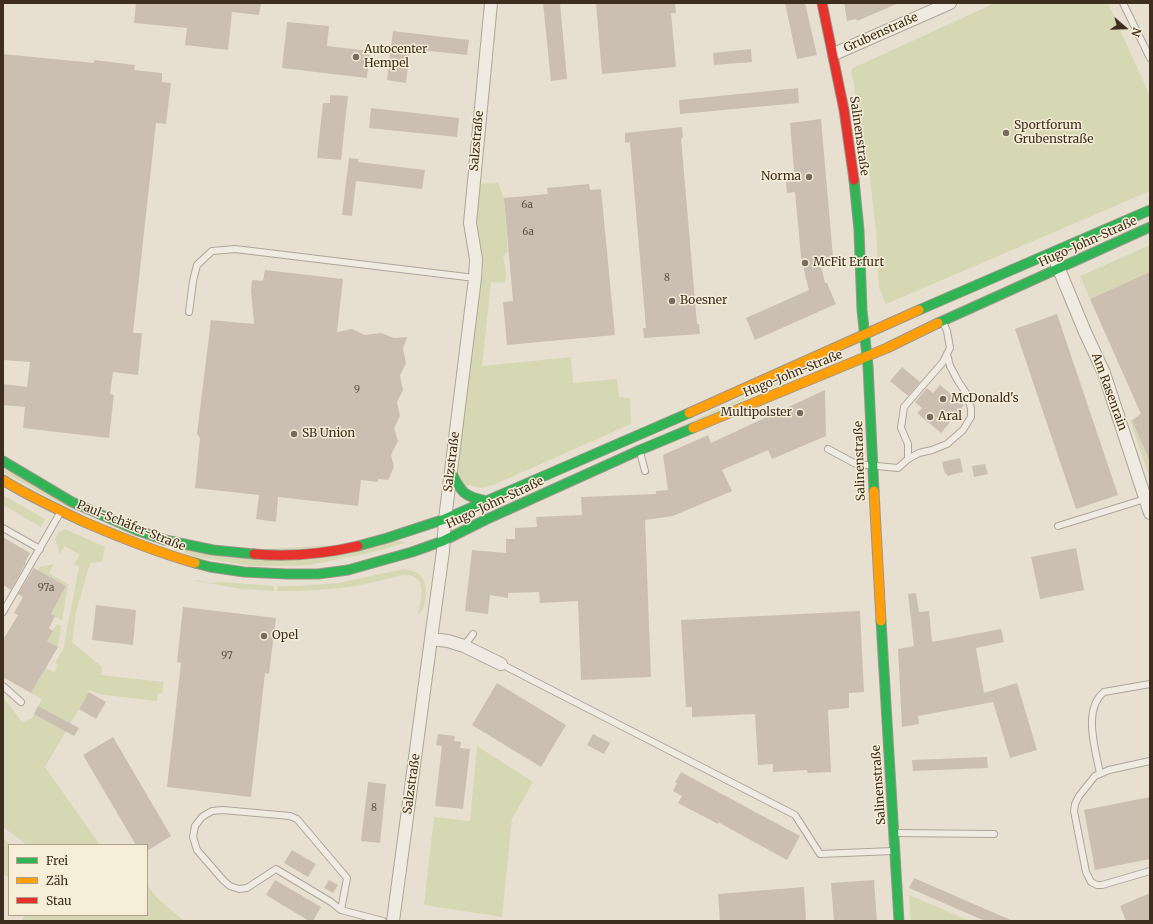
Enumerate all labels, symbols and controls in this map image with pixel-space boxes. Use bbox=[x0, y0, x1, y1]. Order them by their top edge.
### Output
north arrow bbox=[1105, 8, 1145, 48]
street label: Grubenstraße bbox=[842, 10, 920, 56]
text: N bbox=[1128, 26, 1144, 39]
place label: Autocenter Hempel bbox=[364, 43, 427, 71]
marker: Autocenter Hempel bbox=[351, 52, 361, 62]
street label: Salinenstraße bbox=[846, 95, 872, 177]
street label: Salzstraße bbox=[467, 110, 487, 172]
place label: Sportforum Grubenstraße bbox=[1014, 119, 1094, 147]
marker: Sportforum Grubenstraße bbox=[1001, 128, 1011, 138]
place label: Norma bbox=[761, 170, 801, 184]
marker: Norma bbox=[804, 172, 814, 182]
house number: 6a bbox=[521, 199, 533, 211]
street label: Hugo-John-Straße bbox=[1037, 214, 1139, 270]
house number: 6a bbox=[522, 226, 534, 238]
place label: McFit Erfurt bbox=[813, 256, 884, 270]
marker: McFit Erfurt bbox=[800, 258, 810, 268]
house number: 8 bbox=[664, 272, 670, 284]
place label: Boesner bbox=[680, 294, 727, 308]
marker: Boesner bbox=[667, 296, 677, 306]
street label: Hugo-John-Straße bbox=[741, 347, 845, 401]
street label: Am Rasenrain bbox=[1088, 351, 1130, 433]
house number: 9 bbox=[354, 384, 360, 396]
place label: McDonald's bbox=[951, 392, 1019, 406]
marker: McDonald's bbox=[938, 394, 948, 404]
place label: Multipolster bbox=[721, 406, 792, 420]
marker: Multipolster bbox=[795, 408, 805, 418]
place label: Aral bbox=[938, 410, 962, 424]
marker: Aral bbox=[925, 412, 935, 422]
street label: Salinenstraße bbox=[851, 421, 869, 501]
place label: SB Union bbox=[302, 427, 355, 441]
marker: SB Union bbox=[289, 429, 299, 439]
street label: Salzstraße bbox=[441, 431, 463, 493]
street label: Hugo-John-Straße bbox=[444, 474, 546, 532]
street label: Paul-Schäfer-Straße bbox=[74, 498, 188, 554]
house number: 97a bbox=[38, 582, 54, 594]
place label: Opel bbox=[272, 629, 298, 643]
marker: Opel bbox=[259, 631, 269, 641]
house number: 97 bbox=[221, 650, 233, 662]
street label: Salinenstraße bbox=[869, 744, 889, 826]
street label: Salzstraße bbox=[401, 753, 423, 815]
house number: 8 bbox=[371, 802, 377, 814]
legend bbox=[8, 844, 148, 916]
text: Frei bbox=[46, 853, 68, 868]
text: Zäh bbox=[46, 873, 68, 888]
text: Stau bbox=[46, 893, 72, 908]

